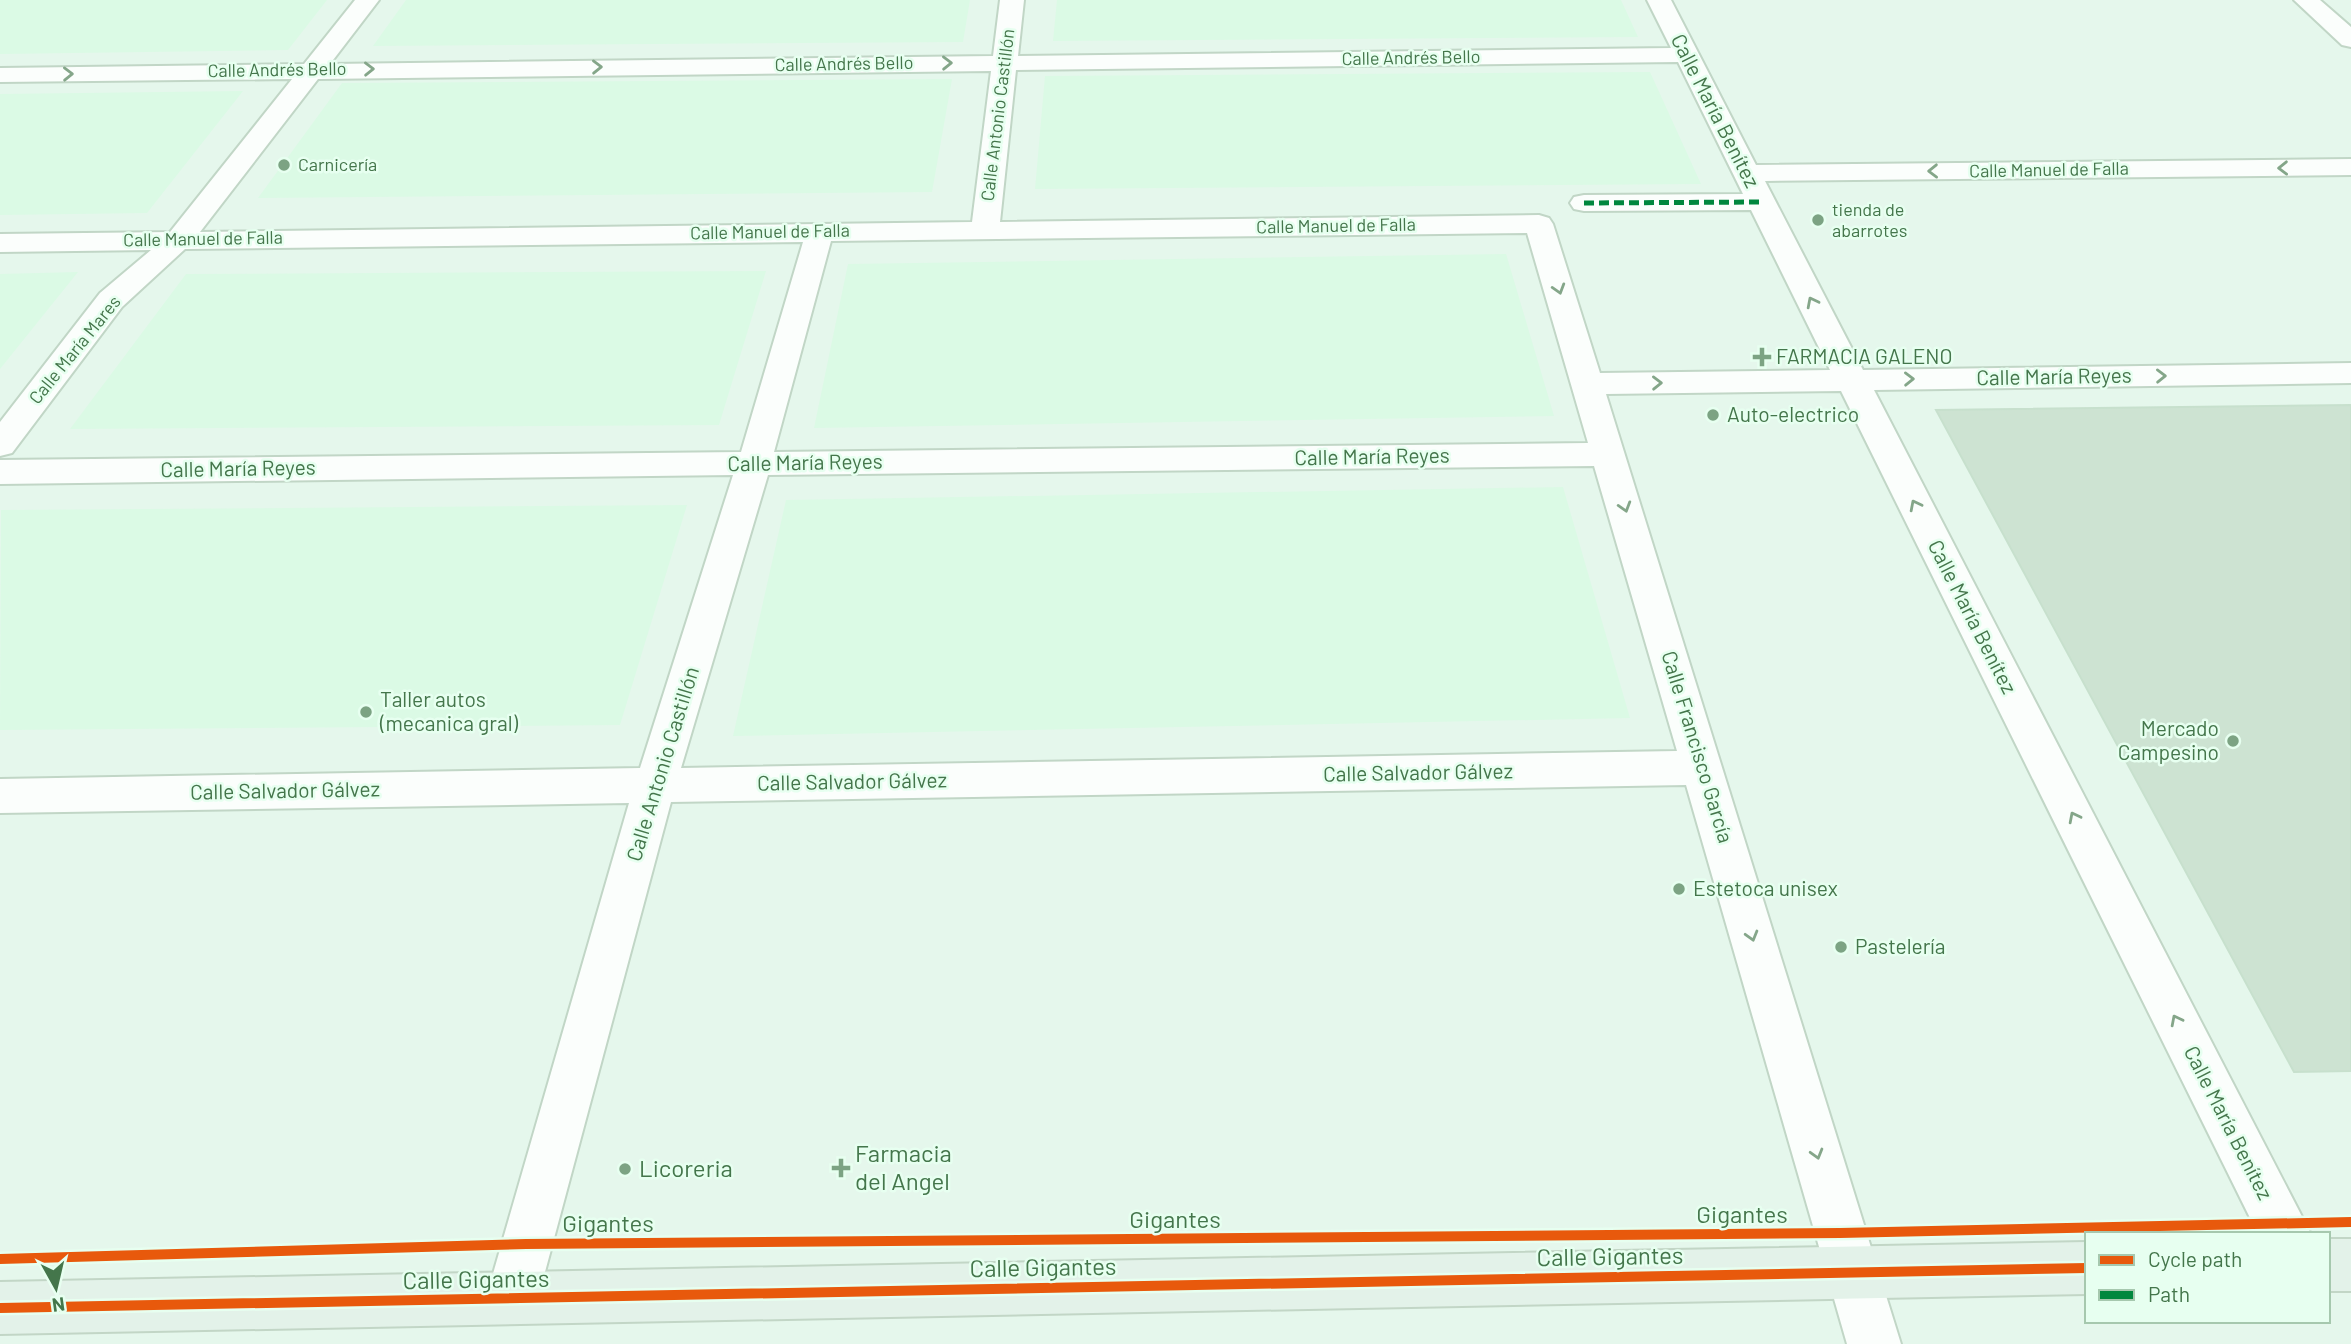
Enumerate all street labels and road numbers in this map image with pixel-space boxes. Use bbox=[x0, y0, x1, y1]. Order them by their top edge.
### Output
street label: Calle Antonio Castillón bbox=[976, 28, 1018, 202]
street label: Calle María Benítez bbox=[1667, 29, 1766, 191]
street label: Calle Andrés Bello bbox=[1341, 45, 1481, 69]
street label: Calle Andrés Bello bbox=[774, 51, 914, 75]
street label: Calle Andrés Bello bbox=[207, 57, 347, 81]
street label: Calle Manuel de Falla bbox=[1969, 157, 2129, 181]
street label: Calle Manuel de Falla bbox=[1256, 213, 1416, 237]
street label: Calle Manuel de Falla bbox=[690, 219, 850, 243]
street label: Calle Manuel de Falla bbox=[123, 226, 283, 250]
street label: Calle María Mares bbox=[24, 291, 125, 408]
street label: Calle María Reyes bbox=[1976, 362, 2132, 389]
street label: Calle María Reyes bbox=[1294, 442, 1450, 469]
street label: Calle María Reyes bbox=[727, 448, 883, 475]
street label: Calle María Reyes bbox=[160, 454, 316, 481]
street label: Calle María Benítez bbox=[1924, 535, 2023, 697]
street label: Calle Francisco García bbox=[1657, 647, 1740, 846]
street label: Calle Antonio Castillón bbox=[620, 663, 703, 864]
street label: Calle Salvador Gálvez bbox=[1323, 757, 1513, 786]
street label: Calle Salvador Gálvez bbox=[757, 766, 947, 795]
street label: Calle Salvador Gálvez bbox=[190, 775, 380, 804]
street label: Calle María Benítez bbox=[2180, 1041, 2279, 1203]
street label: Gigantes bbox=[1696, 1199, 1788, 1228]
street label: Gigantes bbox=[1129, 1204, 1221, 1233]
street label: Gigantes bbox=[562, 1208, 654, 1237]
street label: Calle Gigantes bbox=[1536, 1240, 1684, 1271]
street label: Calle Gigantes bbox=[969, 1251, 1117, 1282]
street label: Calle Gigantes bbox=[402, 1263, 550, 1294]

